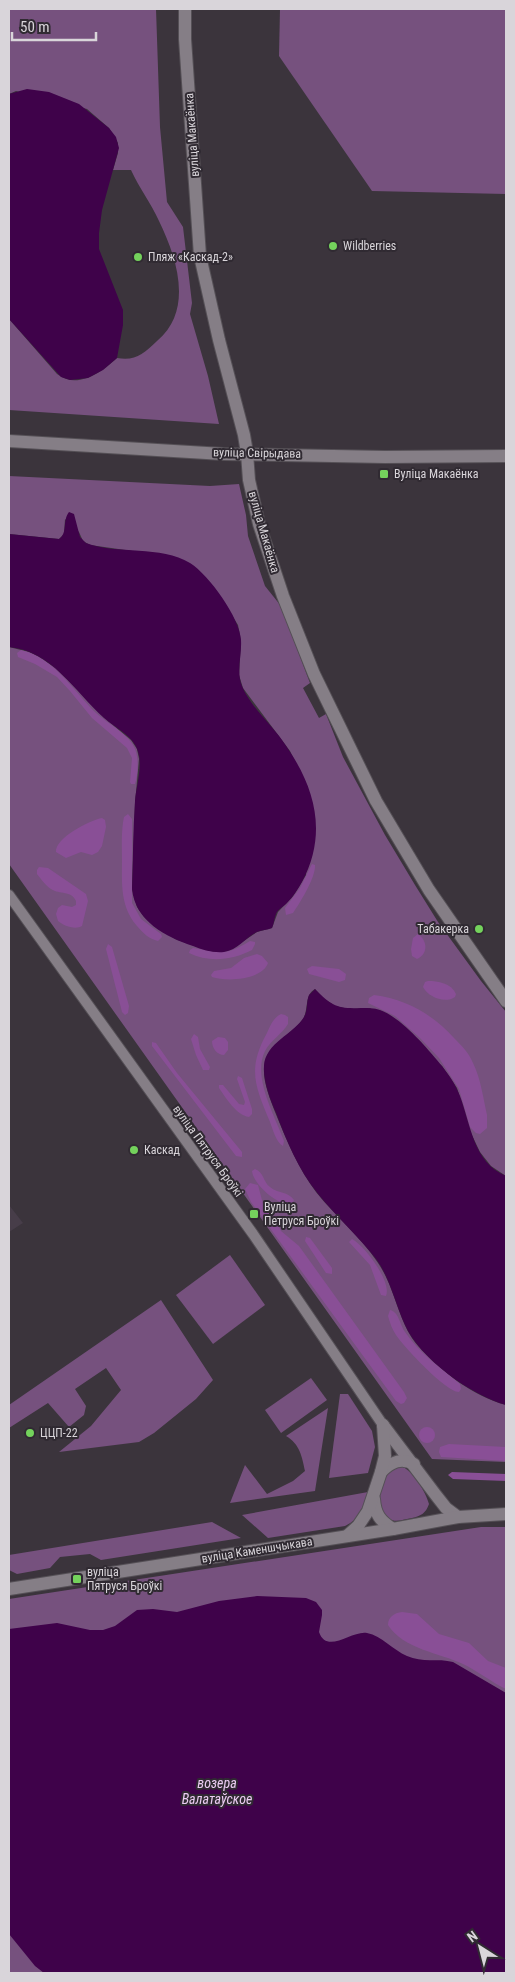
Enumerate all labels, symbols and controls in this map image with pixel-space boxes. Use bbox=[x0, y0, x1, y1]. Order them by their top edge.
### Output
scale bar bbox=[12, 10, 96, 42]
text: 50 m bbox=[20, 18, 50, 36]
street label: вуліца Макаёнка bbox=[182, 92, 202, 177]
place label: Wildberries bbox=[343, 239, 396, 253]
marker: Wildberries bbox=[327, 240, 339, 252]
place label: Пляж «Каскад-2» bbox=[148, 250, 233, 264]
marker: Пляж «Каскад-2» bbox=[132, 251, 144, 263]
street label: вуліца Свірыдава bbox=[213, 445, 301, 461]
place label: Вуліца Макаёнка bbox=[394, 467, 479, 481]
marker: Вуліца Макаёнка bbox=[378, 468, 390, 480]
street label: вуліца Макаёнка bbox=[246, 490, 282, 575]
place label: Табакерка bbox=[417, 922, 469, 936]
marker: Табакерка bbox=[473, 923, 485, 935]
street label: вуліца Пятруся Броўкі bbox=[170, 1103, 246, 1199]
place label: Каскад bbox=[144, 1143, 181, 1157]
marker: Каскад bbox=[128, 1144, 140, 1156]
place label: Вуліца Петруся Броўкі bbox=[264, 1200, 339, 1228]
marker: Вуліца Петруся Броўкі bbox=[248, 1208, 260, 1220]
place label: ЦЦП-22 bbox=[40, 1426, 78, 1440]
marker: ЦЦП-22 bbox=[24, 1427, 36, 1439]
street label: вуліца Каменшчыкава bbox=[201, 1534, 314, 1566]
place label: вуліца Пятруся Броўкі bbox=[87, 1565, 162, 1593]
marker: вуліца Пятруся Броўкі bbox=[71, 1573, 83, 1585]
water label: возера Валатаўское bbox=[182, 1775, 252, 1807]
north arrow bbox=[455, 1922, 505, 1972]
text: N bbox=[464, 1927, 481, 1945]

